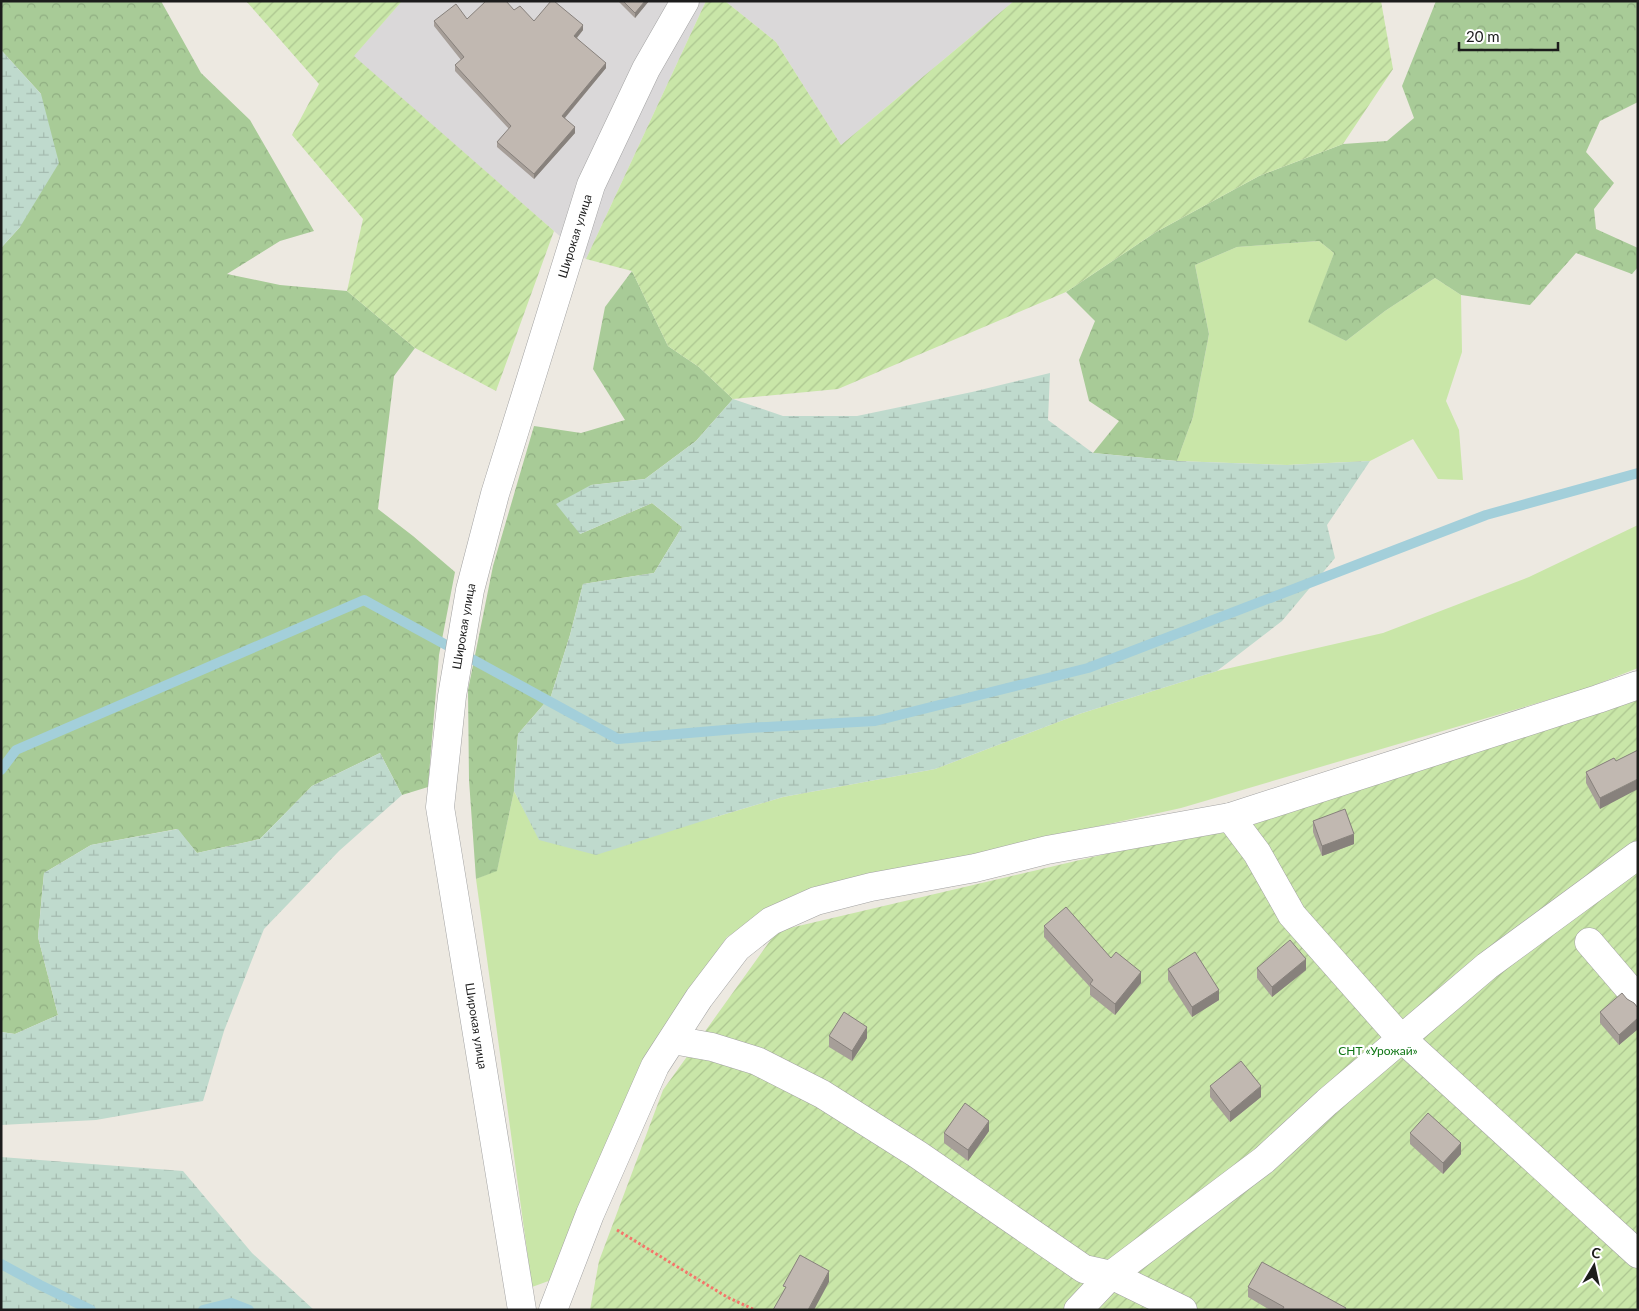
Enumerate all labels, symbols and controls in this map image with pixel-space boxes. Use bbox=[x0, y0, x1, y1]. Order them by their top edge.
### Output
scale bar bbox=[1459, 20, 1558, 52]
text: 20 m bbox=[1466, 27, 1500, 45]
street label: Широкая улица bbox=[555, 192, 595, 280]
street label: Широкая улица bbox=[449, 581, 479, 670]
street label: Широкая улица bbox=[462, 982, 491, 1070]
park label: СНТ «Урожай» bbox=[1338, 1043, 1418, 1058]
north arrow bbox=[1569, 1241, 1619, 1291]
text: С bbox=[1590, 1244, 1603, 1262]

